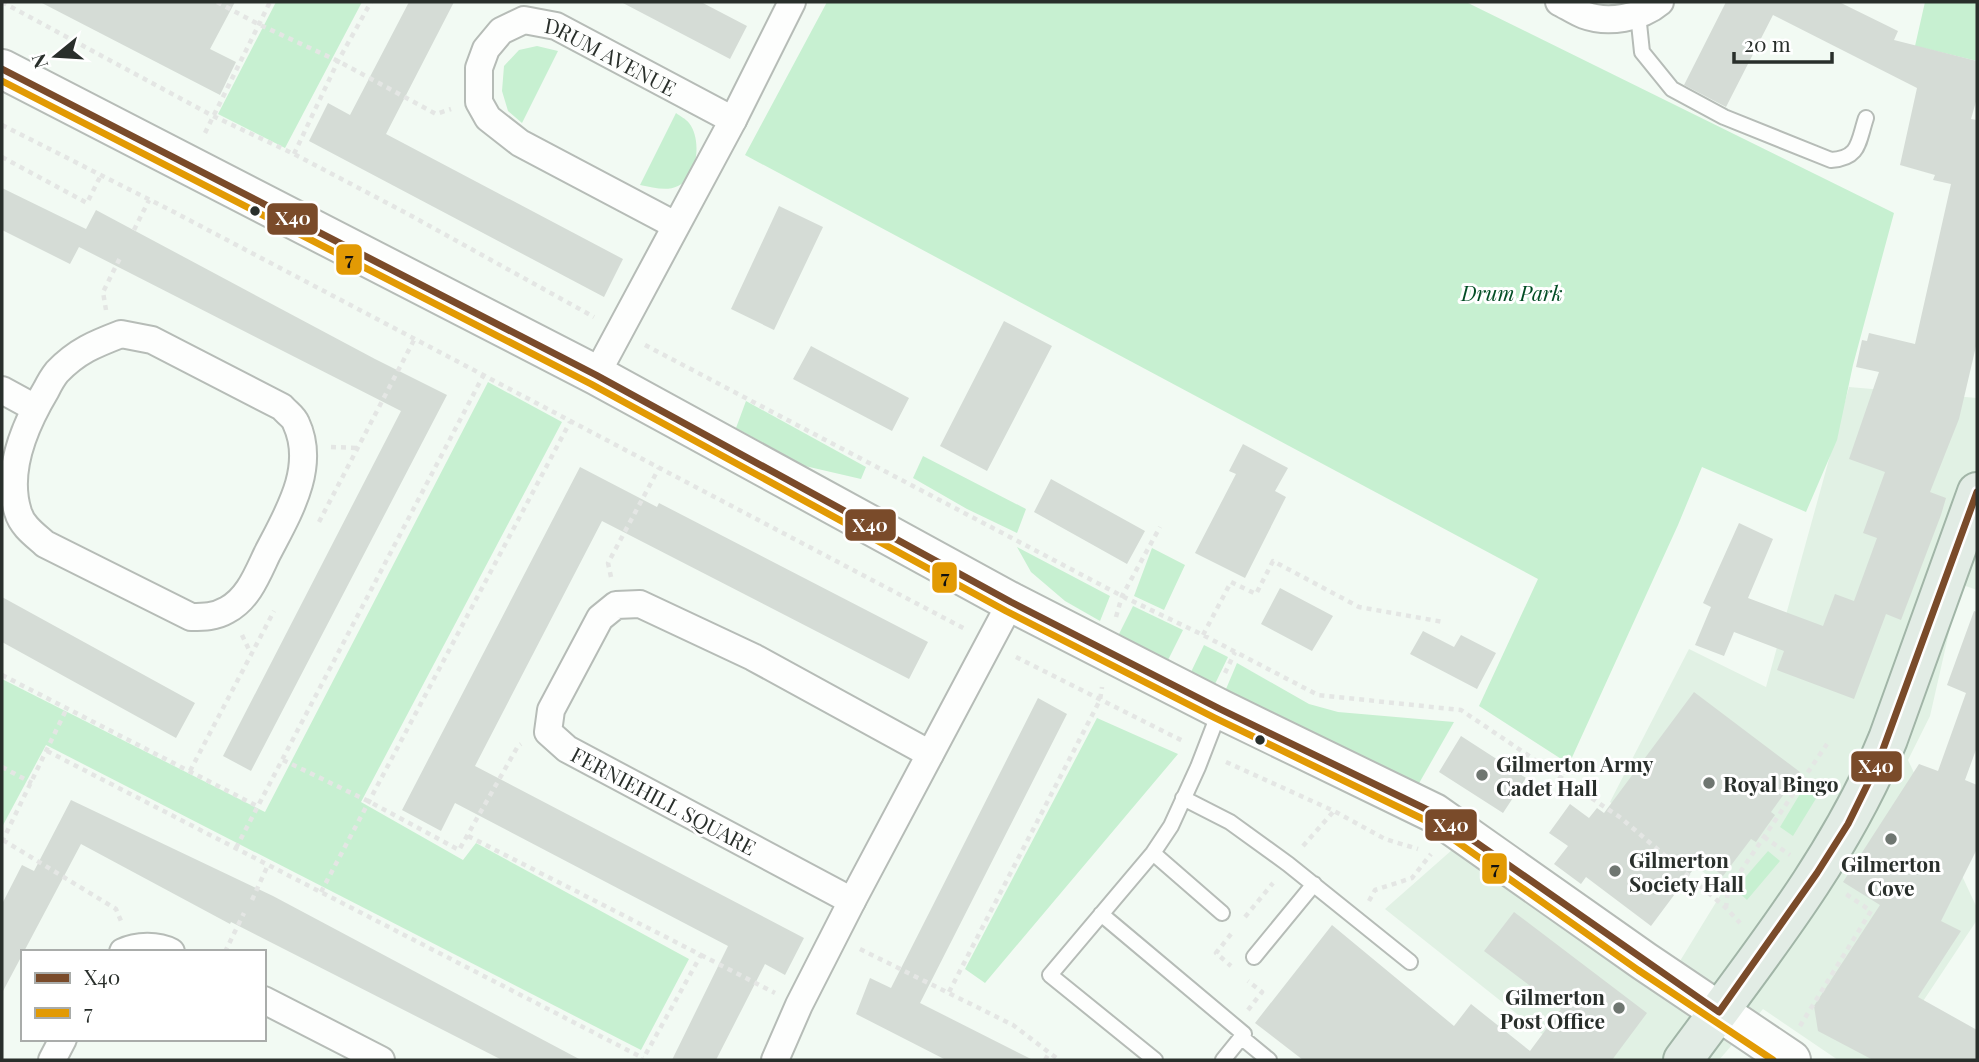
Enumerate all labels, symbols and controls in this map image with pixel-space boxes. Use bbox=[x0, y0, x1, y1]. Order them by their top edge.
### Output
street label: DRUM AVENUE bbox=[543, 10, 682, 102]
north arrow bbox=[21, 21, 91, 91]
scale bar bbox=[1734, 21, 1832, 65]
text: 20 m bbox=[1744, 29, 1791, 57]
text: N bbox=[24, 51, 53, 72]
line badge: X40 bbox=[266, 202, 319, 236]
unlabelled marker bbox=[248, 204, 262, 218]
text: X40 bbox=[275, 204, 311, 230]
line badge: 7 bbox=[335, 243, 363, 276]
text: 7 bbox=[345, 245, 354, 271]
park label: Drum Park bbox=[1460, 278, 1563, 306]
line badge: X40 bbox=[844, 508, 897, 542]
text: X40 bbox=[852, 511, 888, 537]
line badge: 7 bbox=[931, 561, 958, 594]
text: 7 bbox=[941, 563, 950, 589]
unlabelled marker bbox=[1253, 733, 1267, 747]
street label: FERNIEHILL SQUARE bbox=[567, 739, 761, 861]
place label: Gilmerton Army Cadet Hall bbox=[1496, 749, 1654, 801]
line badge: X40 bbox=[1850, 750, 1903, 783]
text: X40 bbox=[1858, 752, 1894, 778]
marker: Gilmerton Army Cadet Hall bbox=[1474, 767, 1490, 783]
place label: Royal Bingo bbox=[1723, 769, 1839, 797]
marker: Royal Bingo bbox=[1701, 775, 1717, 791]
line badge: X40 bbox=[1424, 808, 1478, 842]
text: X40 bbox=[1433, 811, 1469, 837]
marker: Gilmerton Cove bbox=[1883, 831, 1899, 847]
place label: Gilmerton Society Hall bbox=[1629, 845, 1745, 897]
place label: Gilmerton Cove bbox=[1841, 849, 1941, 901]
line badge: 7 bbox=[1481, 852, 1508, 885]
text: 7 bbox=[1491, 854, 1500, 880]
marker: Gilmerton Society Hall bbox=[1607, 863, 1623, 879]
legend bbox=[21, 950, 266, 1041]
text: X40 bbox=[84, 962, 120, 990]
place label: Gilmerton Post Office bbox=[1500, 982, 1605, 1034]
text: 7 bbox=[84, 997, 93, 1025]
marker: Gilmerton Post Office bbox=[1611, 1000, 1627, 1016]

